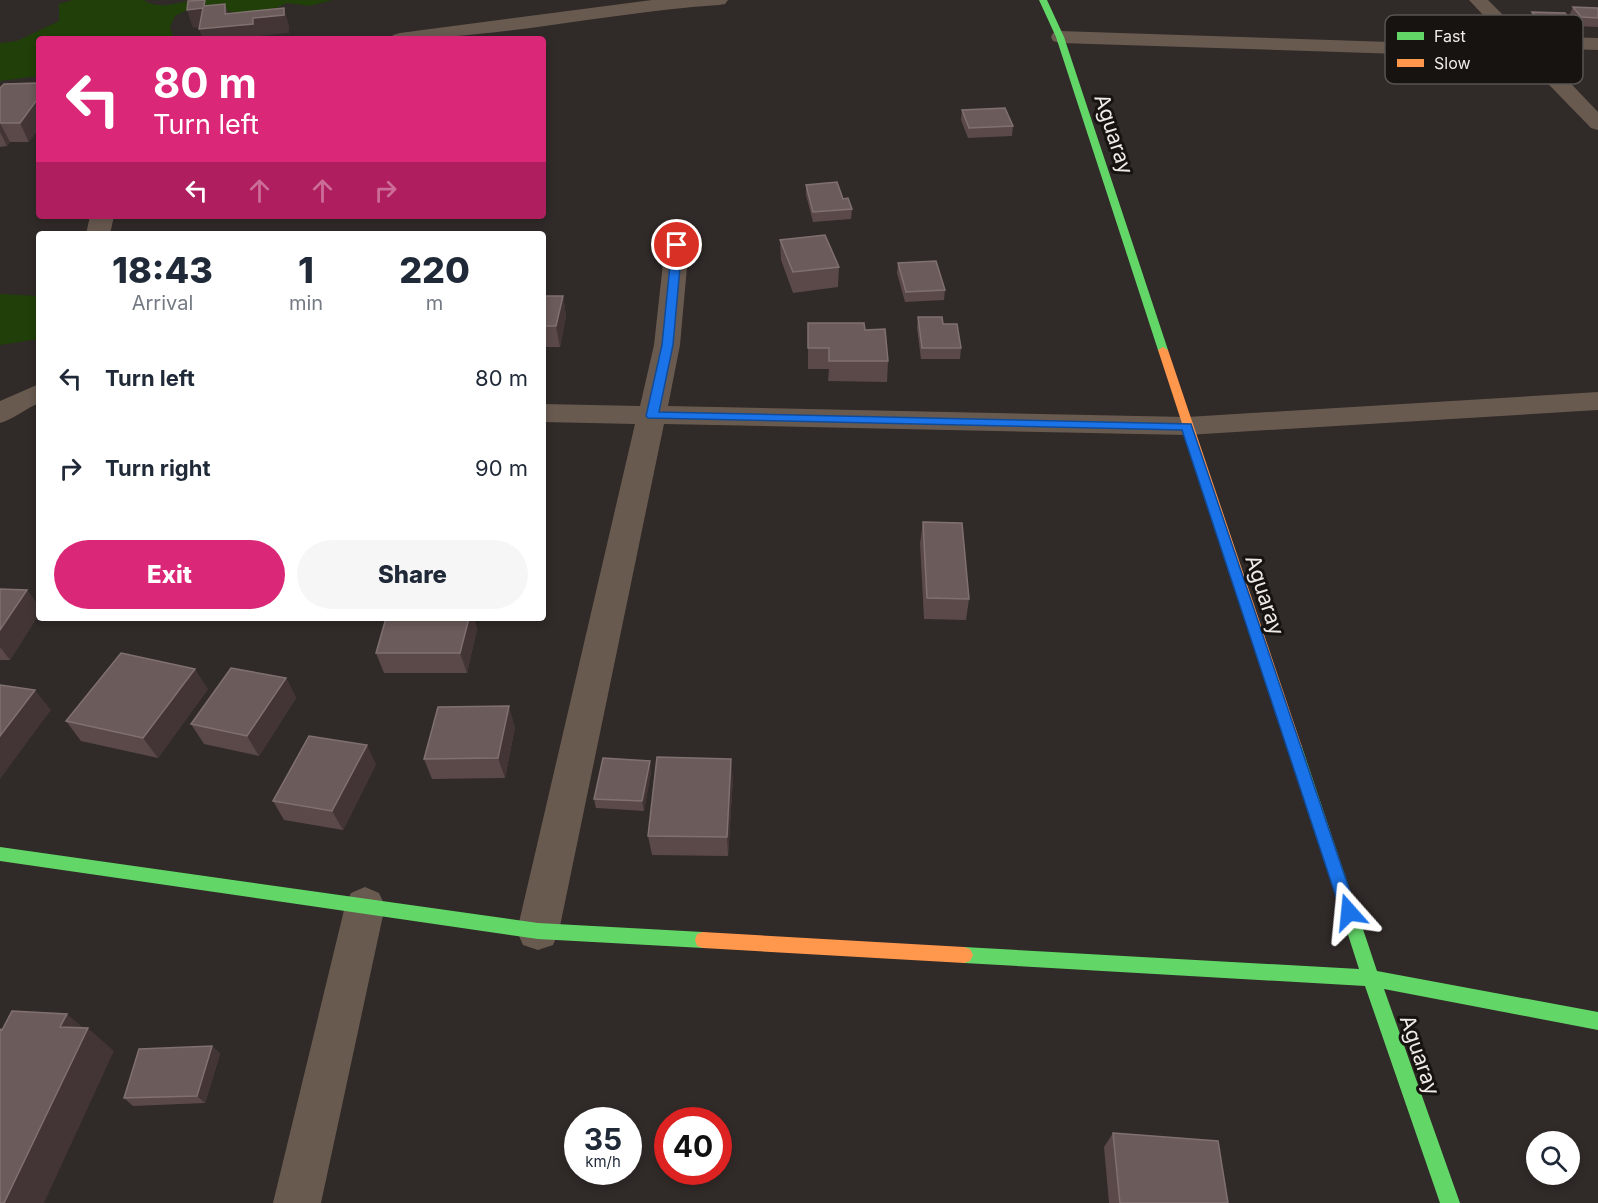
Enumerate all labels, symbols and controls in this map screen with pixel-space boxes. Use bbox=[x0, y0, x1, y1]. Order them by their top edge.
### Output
legend bbox=[1385, 15, 1583, 84]
text: Fast bbox=[1434, 26, 1466, 46]
text: Slow bbox=[1434, 53, 1471, 73]
text: 80 m bbox=[153, 57, 257, 108]
icon: left bbox=[54, 60, 132, 138]
street label: Aguaray bbox=[1089, 91, 1139, 177]
text: Turn left bbox=[153, 108, 259, 141]
icon: left bbox=[180, 174, 213, 207]
icon: ahead bbox=[243, 174, 276, 207]
icon: ahead bbox=[306, 174, 339, 207]
icon: right bbox=[369, 174, 402, 207]
pin bbox=[651, 219, 702, 270]
icon: arrive bbox=[660, 228, 693, 261]
text: 18:43 bbox=[112, 248, 213, 292]
text: 1 bbox=[298, 248, 314, 292]
text: 220 bbox=[399, 248, 470, 292]
text: Arrival bbox=[132, 291, 193, 315]
text: min bbox=[289, 291, 323, 315]
text: m bbox=[426, 291, 443, 315]
icon: left bbox=[54, 362, 87, 395]
text: Turn left bbox=[105, 365, 195, 391]
text: 80 m bbox=[475, 365, 528, 391]
icon: right bbox=[54, 452, 87, 485]
text: Turn right bbox=[105, 455, 211, 481]
text: 90 m bbox=[475, 455, 528, 481]
button: Exit bbox=[54, 540, 285, 609]
button: Share bbox=[297, 540, 528, 609]
street label: Aguaray bbox=[1240, 552, 1290, 638]
position arrow bbox=[1317, 880, 1381, 944]
street label: Aguaray bbox=[1395, 1012, 1445, 1098]
speed limit sign: 40 bbox=[654, 1107, 732, 1185]
text: 35 bbox=[584, 1121, 622, 1157]
map controls bbox=[1526, 1131, 1580, 1185]
button: search bbox=[1526, 1131, 1580, 1185]
text: km/h bbox=[585, 1152, 621, 1171]

